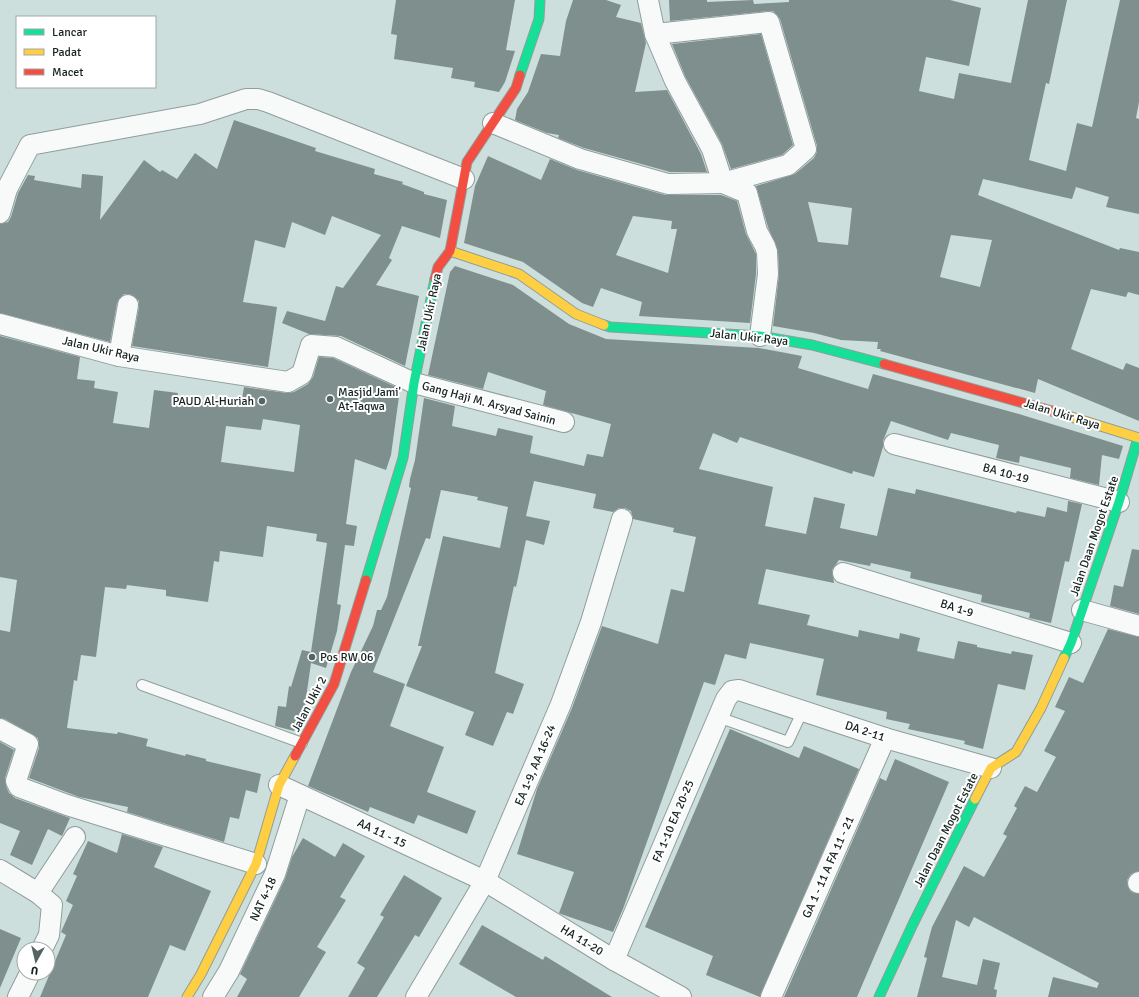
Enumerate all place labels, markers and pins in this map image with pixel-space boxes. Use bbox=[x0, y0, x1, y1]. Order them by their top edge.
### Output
place label: Masjid Jami' At-Taqwa bbox=[338, 385, 401, 414]
place label: PAUD Al-Huriah bbox=[172, 394, 254, 409]
marker: Masjid Jami' At-Taqwa bbox=[325, 394, 335, 404]
marker: PAUD Al-Huriah bbox=[257, 396, 267, 406]
place label: Pos RW 06 bbox=[320, 650, 374, 665]
marker: Pos RW 06 bbox=[307, 652, 317, 662]

